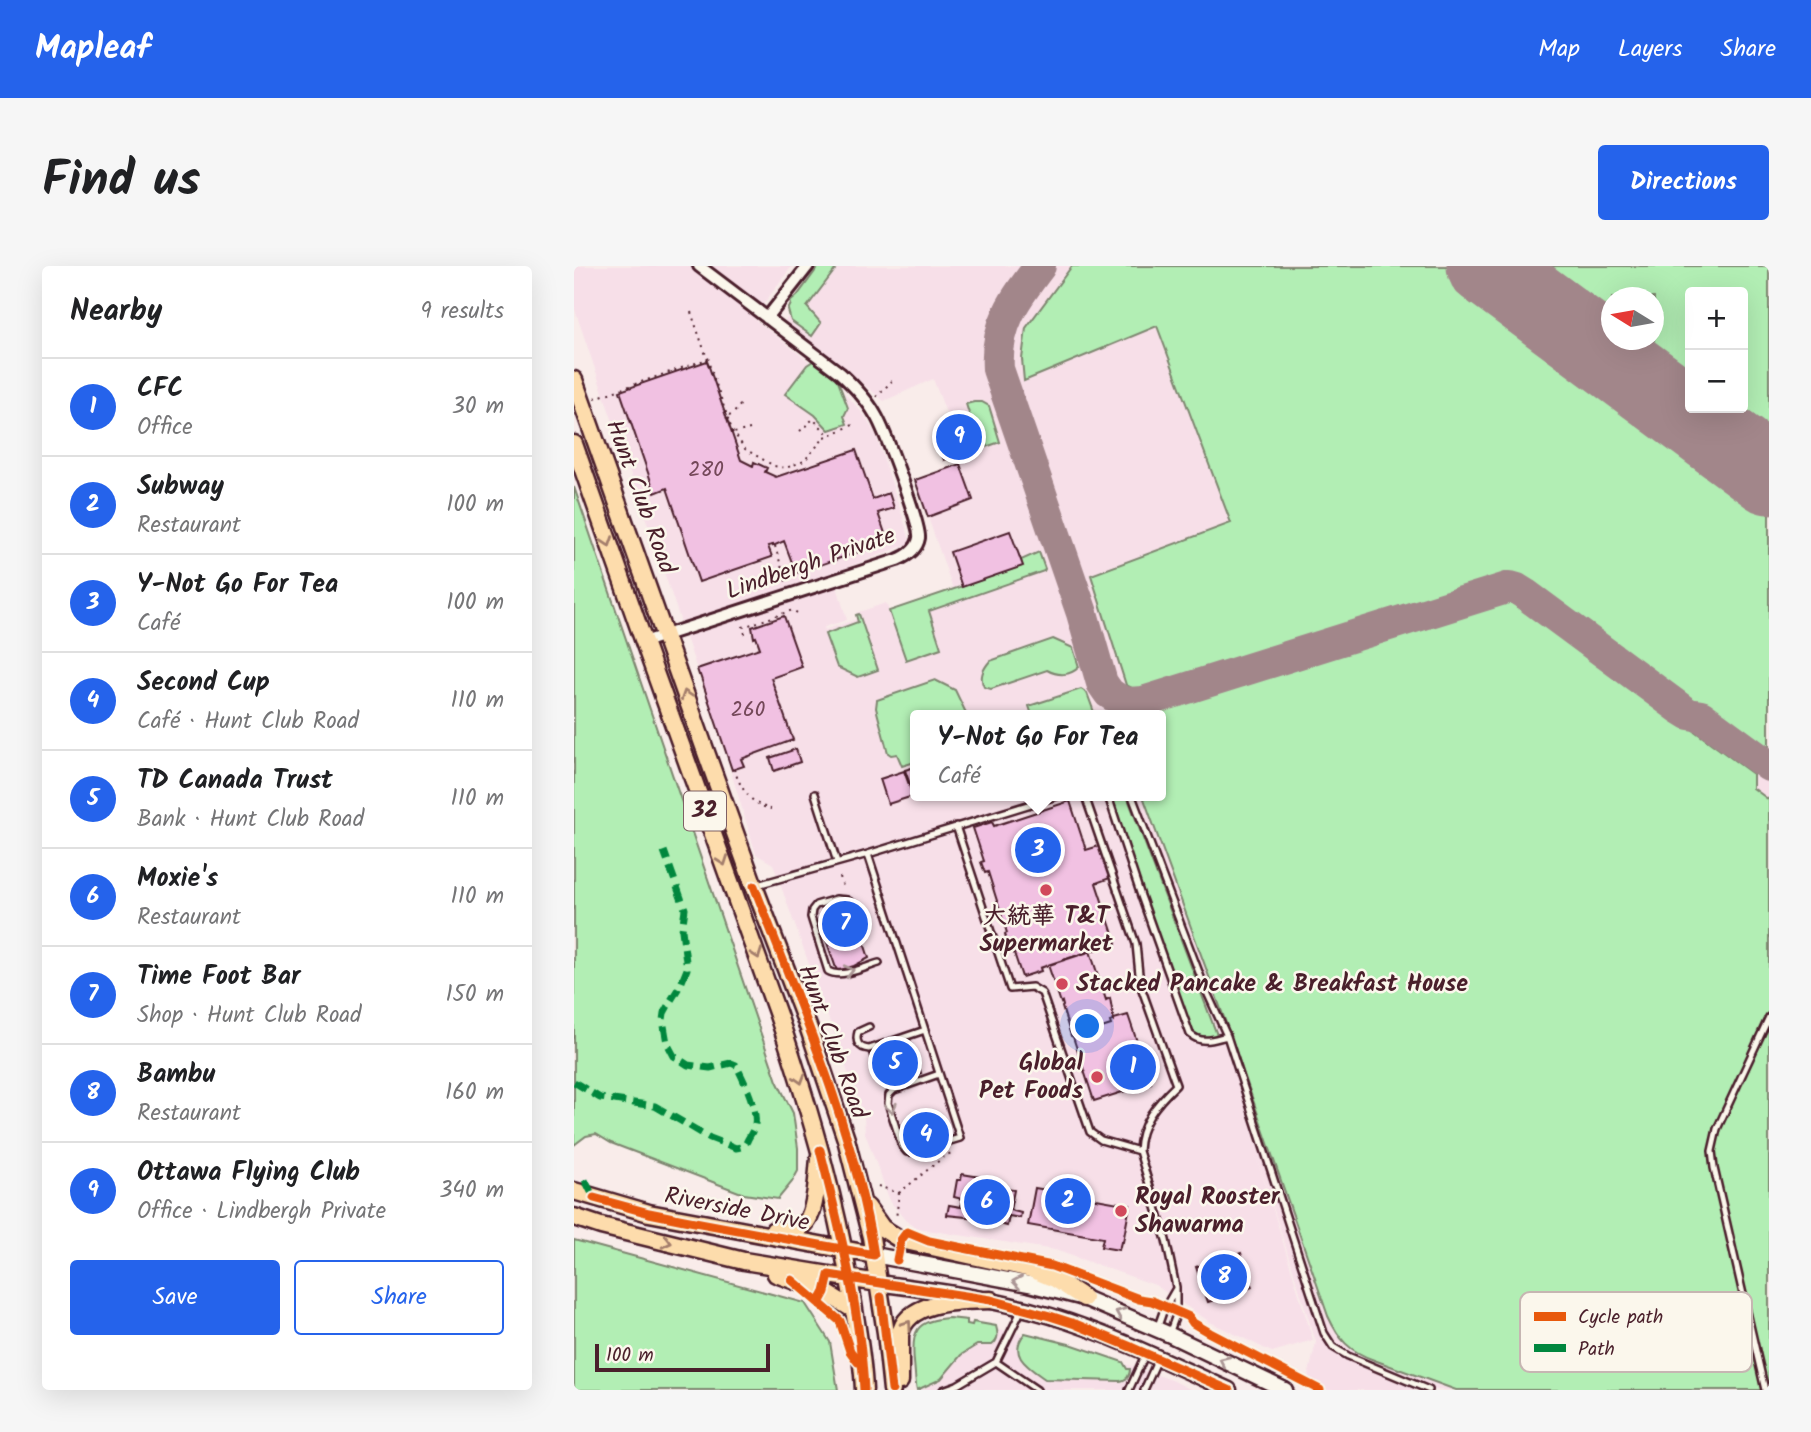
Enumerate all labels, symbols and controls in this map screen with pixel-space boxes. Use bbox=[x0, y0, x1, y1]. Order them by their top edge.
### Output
text: Mapleaf bbox=[35, 23, 151, 76]
text: Map bbox=[1538, 30, 1580, 69]
text: Layers bbox=[1618, 30, 1682, 69]
text: Share bbox=[1720, 30, 1776, 69]
text: Find us bbox=[42, 143, 200, 221]
button: Directions bbox=[1598, 145, 1769, 220]
north arrow bbox=[1601, 287, 1664, 350]
map controls bbox=[1685, 287, 1748, 413]
button: + bbox=[1685, 287, 1748, 350]
text: Nearby bbox=[70, 288, 162, 336]
text: 9 results bbox=[420, 294, 504, 330]
button: − bbox=[1685, 350, 1748, 413]
text: CFC bbox=[137, 368, 183, 410]
text: 1 bbox=[90, 389, 96, 425]
text: 30 m bbox=[452, 389, 504, 425]
text: Office bbox=[137, 410, 192, 446]
pin: 9 bbox=[936, 411, 982, 463]
street label: Hunt Club Road bbox=[594, 414, 686, 580]
house number: 280 bbox=[688, 454, 724, 487]
text: Subway bbox=[137, 466, 224, 508]
text: 2 bbox=[86, 487, 100, 523]
text: 100 m bbox=[446, 487, 504, 523]
text: Restaurant bbox=[137, 508, 241, 544]
street label: Lindbergh Private bbox=[721, 517, 901, 611]
one-way arrow bbox=[600, 535, 614, 547]
text: Y-Not Go For Tea bbox=[137, 564, 338, 606]
text: 3 bbox=[87, 585, 99, 621]
text: 100 m bbox=[446, 585, 504, 621]
text: Café bbox=[137, 606, 180, 642]
text: Second Cup bbox=[137, 662, 270, 704]
text: 4 bbox=[87, 683, 99, 719]
text: 110 m bbox=[451, 683, 504, 719]
one-way arrow bbox=[680, 690, 694, 702]
house number: 260 bbox=[731, 694, 765, 727]
text: Café · Hunt Club Road bbox=[137, 704, 359, 740]
popup bbox=[910, 710, 1166, 801]
text: Y-Not Go For Tea bbox=[937, 717, 1139, 759]
text: Café bbox=[937, 759, 981, 795]
text: TD Canada Trust bbox=[137, 760, 333, 802]
text: 5 bbox=[87, 781, 99, 817]
text: 110 m bbox=[451, 781, 504, 817]
road number: 32 bbox=[684, 792, 726, 831]
text: Bank · Hunt Club Road bbox=[137, 802, 364, 838]
pin: 3 bbox=[1015, 824, 1061, 876]
one-way arrow bbox=[715, 855, 729, 867]
text: Moxie's bbox=[137, 858, 218, 900]
text: 6 bbox=[87, 879, 99, 915]
text: 110 m bbox=[451, 879, 504, 915]
marker: 大統華 T&T Supermarket bbox=[1038, 882, 1054, 898]
place label: 大統華 T&T Supermarket bbox=[979, 897, 1114, 964]
pin: 7 bbox=[822, 898, 868, 950]
text: Restaurant bbox=[137, 900, 241, 936]
one-way arrow bbox=[749, 948, 763, 960]
text: Time Foot Bar bbox=[137, 956, 300, 998]
street label: Hunt Club Road bbox=[786, 959, 878, 1125]
one-way arrow bbox=[843, 965, 855, 979]
place label: Stacked Pancake & Breakfast House bbox=[1076, 965, 1468, 1004]
marker: Stacked Pancake & Breakfast House bbox=[1054, 976, 1070, 992]
text: 7 bbox=[88, 977, 98, 1013]
text: 150 m bbox=[445, 977, 504, 1013]
text: Shop · Hunt Club Road bbox=[137, 998, 362, 1034]
your location bbox=[1070, 1009, 1104, 1043]
pin: 5 bbox=[872, 1037, 918, 1089]
pin: 1 bbox=[1110, 1041, 1156, 1093]
place label: Global Pet Foods bbox=[979, 1044, 1084, 1111]
text: Bambu bbox=[137, 1054, 215, 1096]
marker: Global Pet Foods bbox=[1089, 1069, 1105, 1085]
one-way arrow bbox=[791, 1073, 806, 1085]
text: 8 bbox=[86, 1075, 100, 1111]
text: 160 m bbox=[445, 1075, 504, 1111]
text: Restaurant bbox=[137, 1096, 241, 1132]
one-way arrow bbox=[883, 1101, 898, 1113]
pin: 4 bbox=[903, 1109, 949, 1161]
text: Ottawa Flying Club bbox=[137, 1152, 360, 1194]
text: 9 bbox=[87, 1173, 99, 1209]
text: 340 m bbox=[439, 1173, 504, 1209]
pin: 2 bbox=[1045, 1175, 1091, 1227]
pin: 6 bbox=[964, 1176, 1010, 1228]
street label: Riverside Drive bbox=[661, 1177, 813, 1243]
place label: Royal Rooster Shawarma bbox=[1135, 1178, 1281, 1245]
text: Office · Lindbergh Private bbox=[137, 1194, 386, 1230]
marker: Royal Rooster Shawarma bbox=[1113, 1203, 1129, 1219]
one-way arrow bbox=[661, 1234, 673, 1249]
pin: 8 bbox=[1201, 1251, 1247, 1303]
button: Save bbox=[70, 1260, 280, 1335]
button: Share bbox=[294, 1260, 504, 1335]
one-way arrow bbox=[1011, 1275, 1023, 1290]
legend bbox=[1520, 1292, 1752, 1372]
text: Cycle path bbox=[1578, 1303, 1663, 1333]
one-way arrow bbox=[1115, 1307, 1128, 1321]
one-way arrow bbox=[899, 1320, 911, 1332]
text: Path bbox=[1578, 1335, 1615, 1365]
scale bar bbox=[595, 1341, 770, 1373]
text: 100 m bbox=[606, 1341, 654, 1371]
one-way arrow bbox=[1219, 1355, 1231, 1369]

